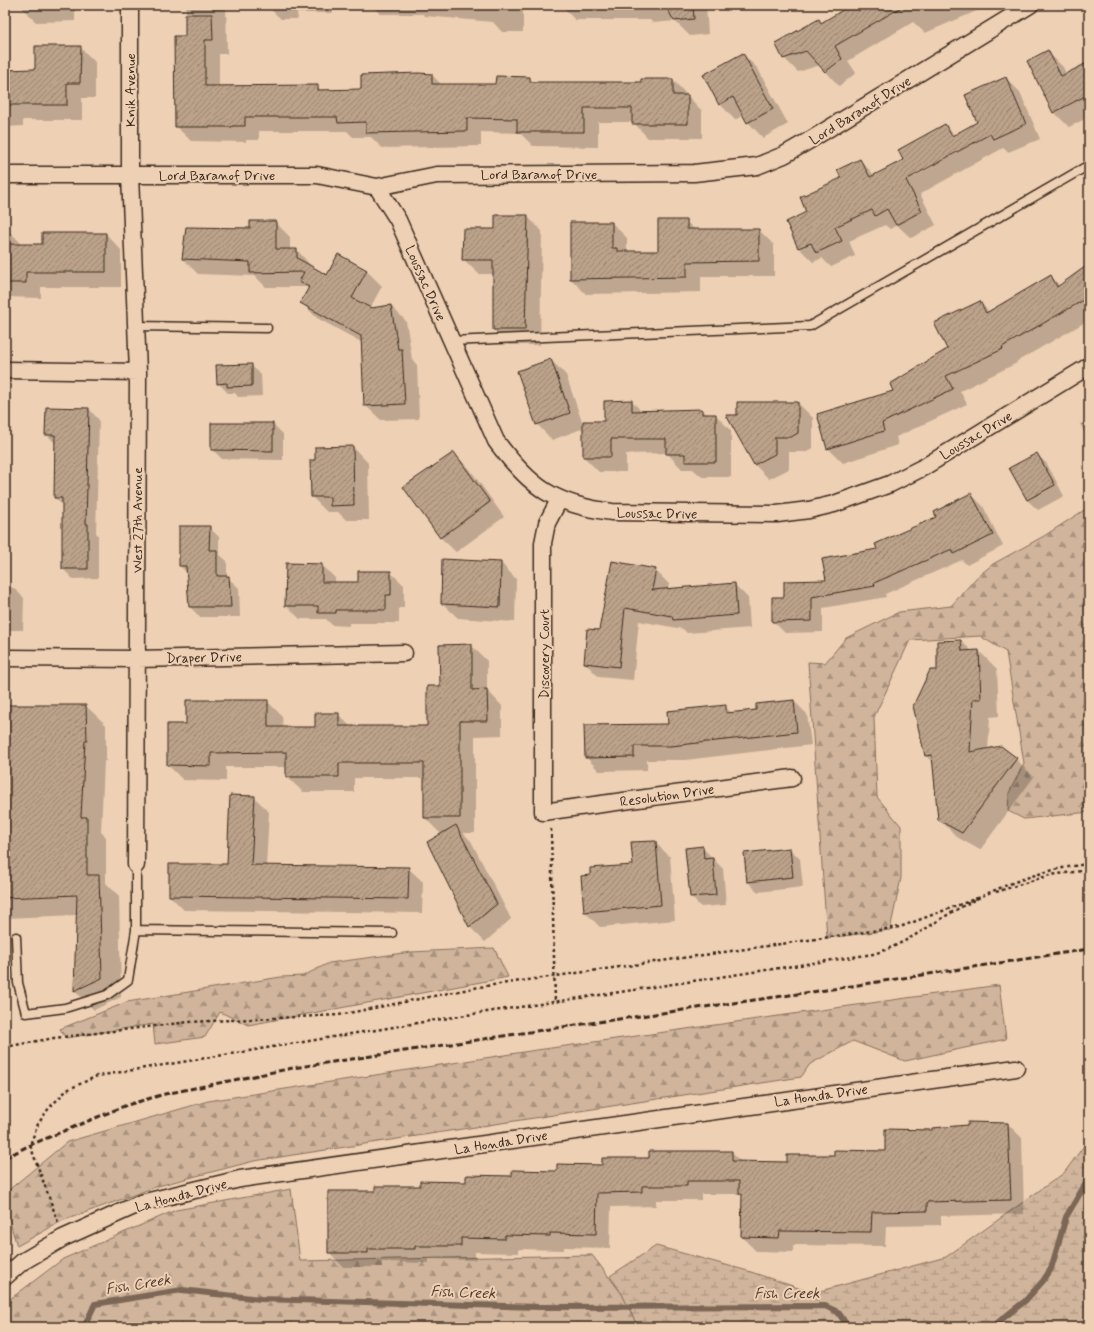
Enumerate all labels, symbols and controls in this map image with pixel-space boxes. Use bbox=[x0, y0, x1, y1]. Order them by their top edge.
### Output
street label: Knik Avenue bbox=[122, 53, 140, 127]
street label: Lord Baranof Drive bbox=[806, 72, 915, 149]
street label: Lord Baranof Drive bbox=[481, 166, 597, 184]
street label: Lord Baranof Drive bbox=[159, 167, 275, 185]
street label: Loussac Drive bbox=[400, 243, 450, 324]
street label: Loussac Drive bbox=[937, 407, 1016, 464]
street label: West 27th Avenue bbox=[129, 467, 147, 573]
street label: Loussac Drive bbox=[616, 504, 698, 524]
street label: Discovery Court bbox=[536, 609, 554, 699]
street label: Draper Drive bbox=[166, 648, 242, 668]
street label: Resolution Drive bbox=[619, 780, 716, 812]
street label: La Honda Drive bbox=[773, 1081, 869, 1111]
street label: La Honda Drive bbox=[453, 1127, 549, 1159]
street label: La Honda Drive bbox=[133, 1175, 229, 1217]
water label: Fish Creek bbox=[104, 1270, 173, 1300]
water label: Fish Creek bbox=[430, 1282, 497, 1304]
water label: Fish Creek bbox=[754, 1284, 820, 1304]

